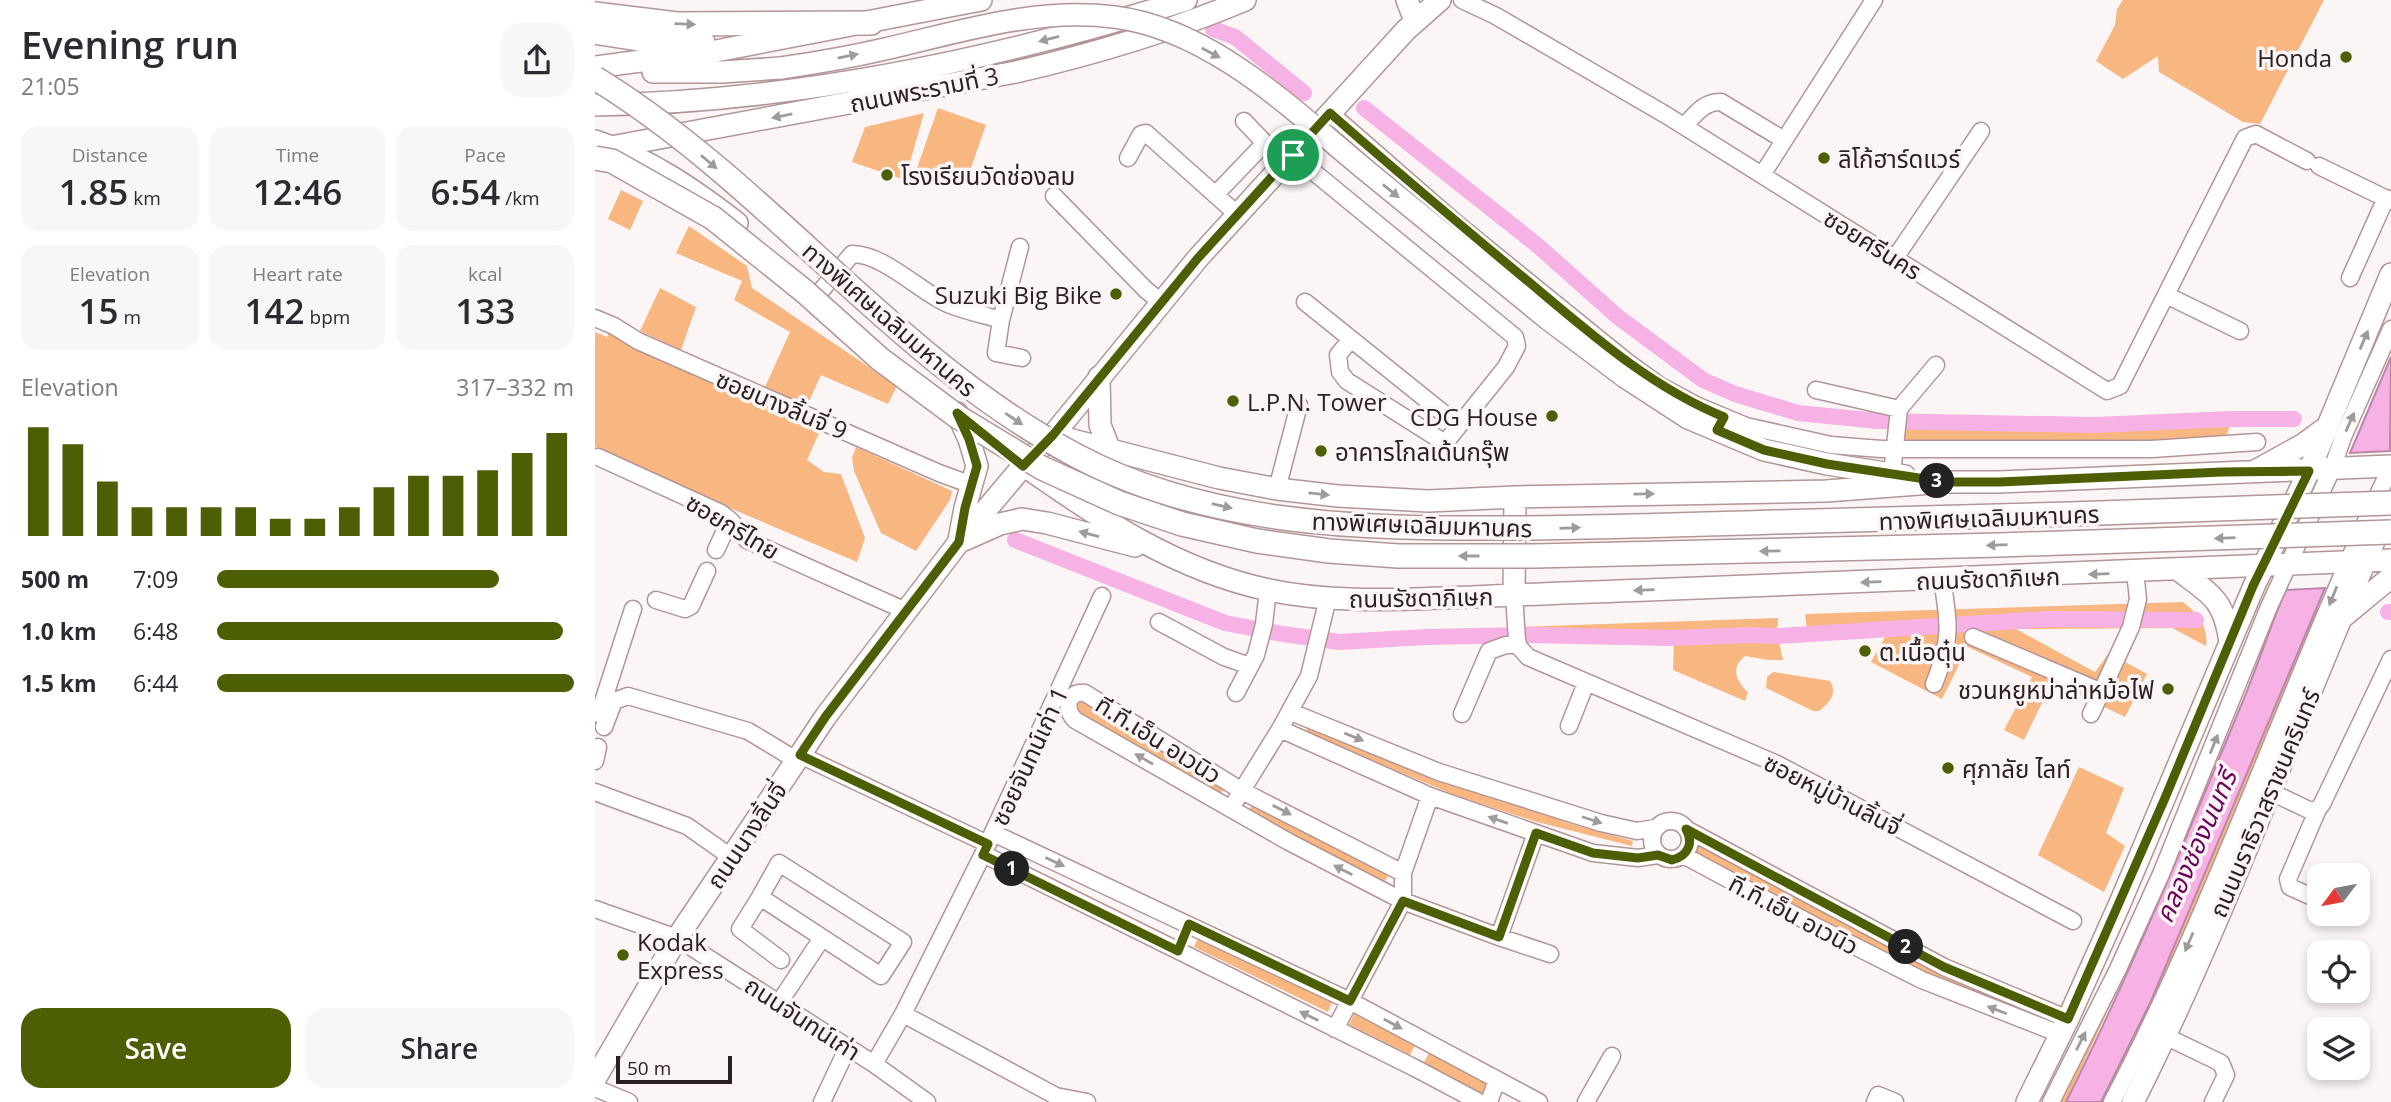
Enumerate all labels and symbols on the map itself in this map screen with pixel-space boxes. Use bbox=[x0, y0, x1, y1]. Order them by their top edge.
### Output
one-way arrow bbox=[674, 18, 696, 29]
one-way arrow bbox=[1038, 34, 1060, 45]
place label: Honda bbox=[2257, 41, 2332, 74]
one-way arrow bbox=[1201, 47, 1221, 59]
marker: Honda bbox=[2338, 49, 2354, 65]
one-way arrow bbox=[837, 51, 859, 62]
street label: ถนนพระรามที่ 3 bbox=[847, 58, 1001, 120]
one-way arrow bbox=[771, 111, 793, 122]
pin bbox=[1263, 125, 1323, 185]
place label: ลิโก้ฮาร์ดแวร์ bbox=[1838, 142, 1961, 175]
marker: ลิโก้ฮาร์ดแวร์ bbox=[1816, 150, 1832, 166]
one-way arrow bbox=[700, 154, 717, 169]
place label: โรงเรียนวัดช่องลม bbox=[901, 159, 1075, 192]
marker: โรงเรียนวัดช่องลม bbox=[879, 167, 895, 183]
one-way arrow bbox=[1383, 183, 1400, 198]
street label: ซอยศรีนคร bbox=[1818, 201, 1928, 287]
street label: ทางพิเศษเฉลิมมหานคร bbox=[796, 234, 984, 404]
place label: Suzuki Big Bike bbox=[935, 278, 1102, 311]
marker: Suzuki Big Bike bbox=[1108, 286, 1124, 302]
one-way arrow bbox=[2358, 329, 2369, 350]
street label: ซอยนางลิ้นจี่ 9 bbox=[711, 361, 853, 447]
place label: L.P.N. Tower bbox=[1247, 385, 1387, 418]
marker: L.P.N. Tower bbox=[1225, 393, 1241, 409]
place label: CDG House bbox=[1410, 400, 1538, 433]
marker: CDG House bbox=[1544, 408, 1560, 424]
one-way arrow bbox=[1005, 412, 1023, 426]
one-way arrow bbox=[2344, 412, 2356, 432]
place label: อาคารโกลเด้นกรุ๊พ bbox=[1335, 435, 1509, 468]
marker: อาคารโกลเด้นกรุ๊พ bbox=[1313, 443, 1329, 459]
pin: 3 bbox=[1919, 463, 1955, 498]
street label: ซอยกรีไทย bbox=[680, 485, 786, 567]
one-way arrow bbox=[1633, 488, 1655, 500]
one-way arrow bbox=[1308, 489, 1330, 500]
street label: ทางพิเศษเฉลิมมหานคร bbox=[1878, 497, 2100, 537]
one-way arrow bbox=[1211, 501, 1233, 512]
street label: ทางพิเศษเฉลิมมหานคร bbox=[1311, 504, 1533, 544]
one-way arrow bbox=[1560, 522, 1582, 533]
one-way arrow bbox=[1078, 529, 1099, 539]
one-way arrow bbox=[2214, 532, 2236, 543]
one-way arrow bbox=[1986, 540, 2008, 551]
one-way arrow bbox=[1759, 545, 1781, 556]
one-way arrow bbox=[1458, 550, 1480, 562]
street label: ถนนรัชดาภิเษก bbox=[1915, 559, 2061, 597]
one-way arrow bbox=[2087, 568, 2109, 579]
one-way arrow bbox=[1860, 577, 1882, 588]
street label: ถนนรัชดาภิเษก bbox=[1349, 579, 1493, 615]
one-way arrow bbox=[1633, 585, 1655, 596]
one-way arrow bbox=[2328, 586, 2339, 607]
place label: ต.เนื้อตุ๋น bbox=[1879, 635, 1966, 668]
marker: ต.เนื้อตุ๋น bbox=[1857, 643, 1873, 659]
place label: ชวนหยูหม่าล่าหม้อไฟ bbox=[1958, 673, 2154, 706]
street label: ซอยจันทน์เก่า 1 bbox=[982, 681, 1076, 831]
marker: ชวนหยูหม่าล่าหม้อไฟ bbox=[2160, 681, 2176, 697]
street label: ถนนนราธิวาสราชนครินทร์ bbox=[2201, 683, 2328, 922]
street label: ที.ที.เอ็น อเวนิว bbox=[1090, 687, 1228, 791]
one-way arrow bbox=[1344, 732, 1365, 743]
one-way arrow bbox=[2208, 733, 2219, 754]
street label: ซอยหมู่บ้านลิ้นจี่ bbox=[1759, 745, 1907, 843]
place label: ศุภาลัย ไลท์ bbox=[1962, 752, 2071, 785]
one-way arrow bbox=[1134, 753, 1153, 765]
marker: ศุภาลัย ไลท์ bbox=[1940, 760, 1956, 776]
water label: คลองช่องนนทรี bbox=[2145, 760, 2246, 928]
street label: ถนนนางลิ้นจี่ bbox=[698, 775, 794, 895]
one-way arrow bbox=[1272, 805, 1292, 816]
one-way arrow bbox=[1488, 814, 1509, 825]
one-way arrow bbox=[1582, 815, 1603, 825]
pin: 1 bbox=[995, 852, 1029, 886]
one-way arrow bbox=[1045, 856, 1065, 868]
north arrow bbox=[2307, 863, 2369, 926]
one-way arrow bbox=[1332, 864, 1352, 876]
street label: ที.ที.เอ็น อเวนิว bbox=[1723, 866, 1865, 962]
place label: Kodak Express bbox=[637, 925, 724, 986]
pin: 2 bbox=[1889, 930, 1923, 964]
one-way arrow bbox=[2183, 931, 2194, 952]
marker: Kodak Express bbox=[615, 947, 631, 963]
street label: ถนนจันทน์เก่า bbox=[739, 968, 867, 1068]
one-way arrow bbox=[1986, 1004, 2007, 1015]
one-way arrow bbox=[1299, 1010, 1319, 1021]
one-way arrow bbox=[1383, 1018, 1402, 1030]
one-way arrow bbox=[2076, 1031, 2087, 1051]
scale bar bbox=[616, 1053, 731, 1085]

